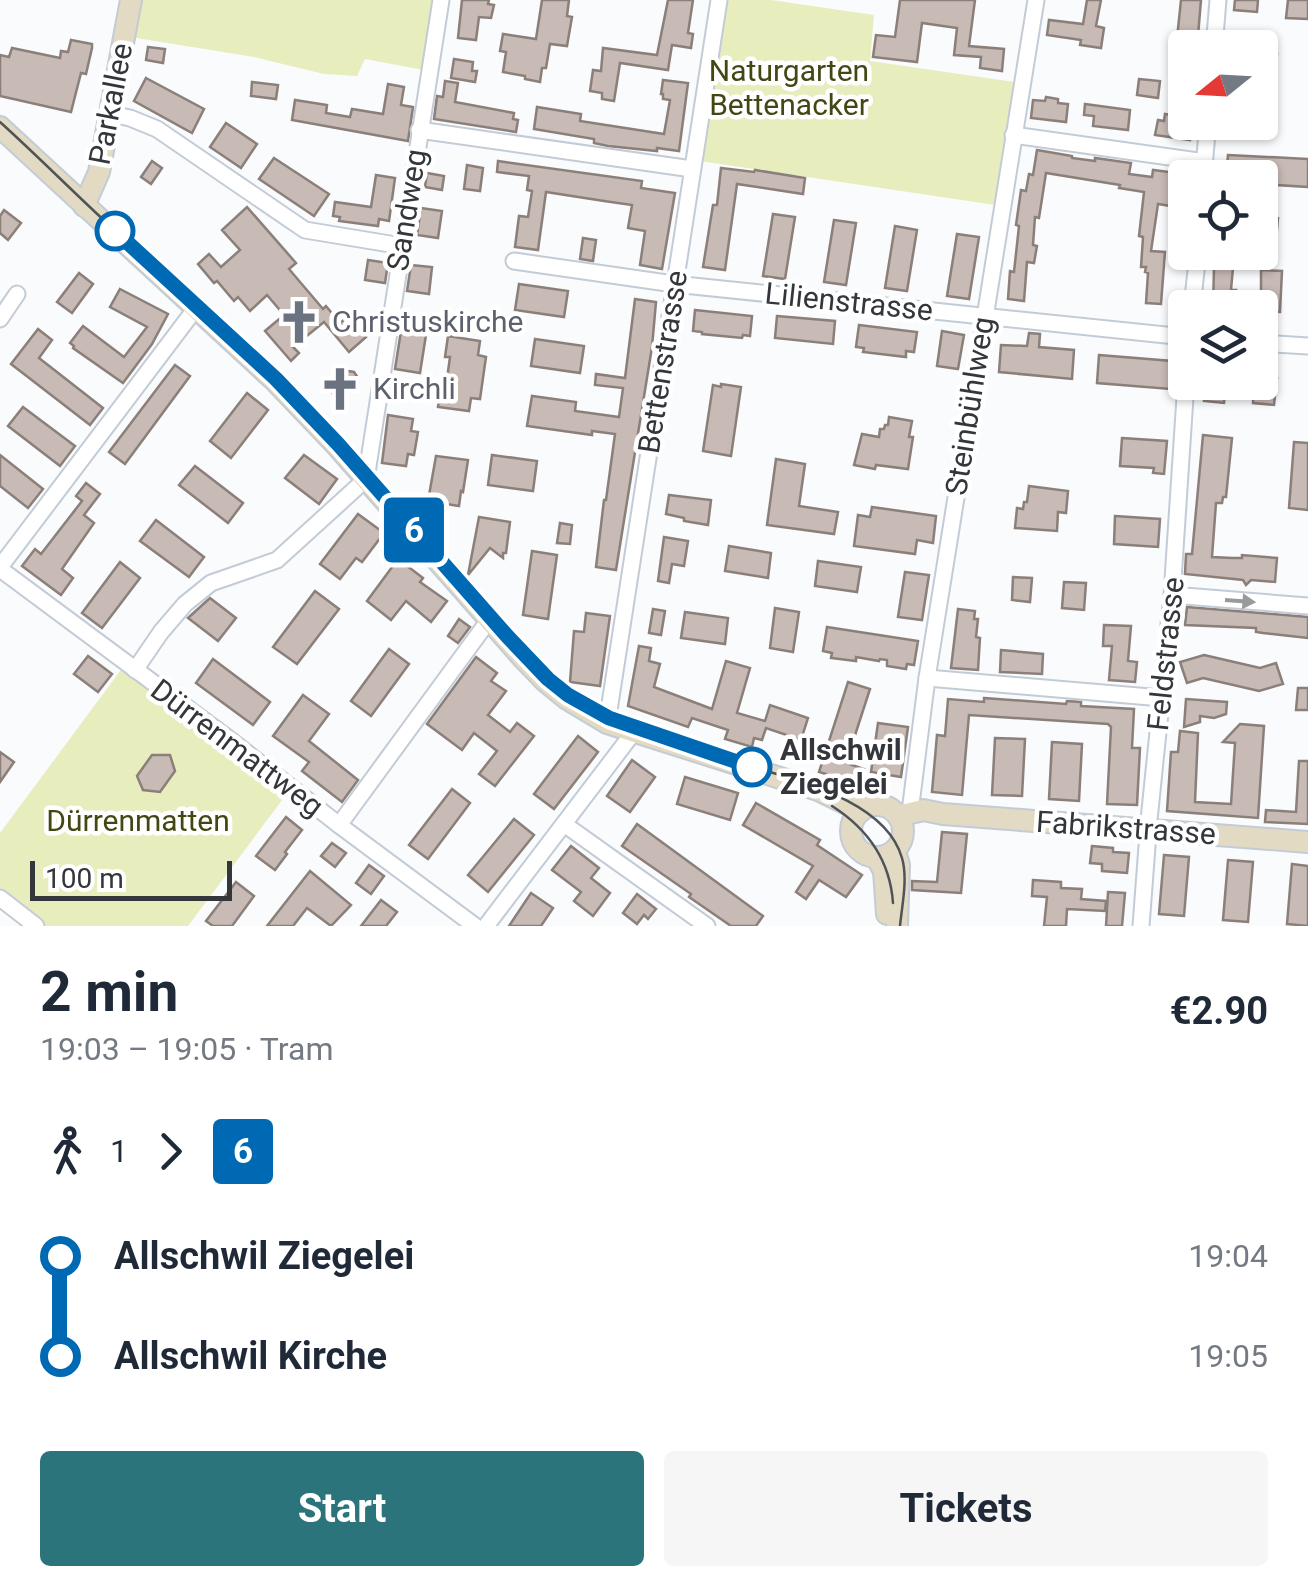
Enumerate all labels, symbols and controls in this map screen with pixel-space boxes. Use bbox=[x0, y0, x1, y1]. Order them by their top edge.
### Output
north arrow bbox=[1168, 30, 1278, 140]
map controls bbox=[1168, 30, 1278, 400]
street label: Parkallee bbox=[82, 40, 139, 168]
park label: Naturgarten Bettenacker bbox=[709, 53, 869, 122]
street label: Sandweg bbox=[380, 146, 433, 273]
button: locate bbox=[1168, 160, 1278, 270]
unlabelled marker bbox=[96, 212, 134, 250]
street label: Bettenstrasse bbox=[631, 268, 694, 456]
street label: Lilienstrasse bbox=[763, 275, 935, 328]
button: layers bbox=[1168, 290, 1278, 400]
church icon: Christuskirche bbox=[275, 298, 323, 346]
place label: Christuskirche bbox=[332, 304, 523, 339]
street label: Steinbühlweg bbox=[938, 314, 1001, 498]
church icon: Kirchli bbox=[316, 365, 364, 413]
place label: Kirchli bbox=[373, 371, 456, 406]
line badge: 6 bbox=[382, 498, 446, 562]
text: 6 bbox=[404, 510, 424, 551]
street label: Feldstrasse bbox=[1140, 575, 1191, 733]
one-way arrow bbox=[1225, 593, 1257, 609]
street label: Dürrenmattweg bbox=[144, 672, 330, 824]
place label: Allschwil Ziegelei bbox=[780, 732, 902, 801]
marker: Allschwil Ziegelei bbox=[733, 748, 771, 786]
park label: Dürrenmatten bbox=[46, 803, 230, 838]
street label: Fabrikstrasse bbox=[1035, 804, 1217, 851]
scale bar bbox=[30, 856, 232, 900]
text: 100 m bbox=[45, 862, 124, 895]
text: 2 min bbox=[40, 960, 178, 1024]
text: €2.90 bbox=[1170, 989, 1268, 1033]
text: 19:03 – 19:05 · Tram bbox=[40, 1030, 333, 1068]
icon: walk bbox=[40, 1124, 95, 1179]
icon: forward bbox=[143, 1124, 198, 1179]
text: 6 bbox=[233, 1131, 253, 1172]
text: 1 bbox=[110, 1132, 128, 1170]
text: Allschwil Ziegelei bbox=[114, 1234, 414, 1278]
text: 19:04 bbox=[1188, 1237, 1268, 1275]
text: Allschwil Kirche bbox=[114, 1334, 387, 1378]
text: 19:05 bbox=[1188, 1337, 1268, 1375]
button: Start bbox=[40, 1451, 644, 1566]
button: Tickets bbox=[664, 1451, 1268, 1566]

